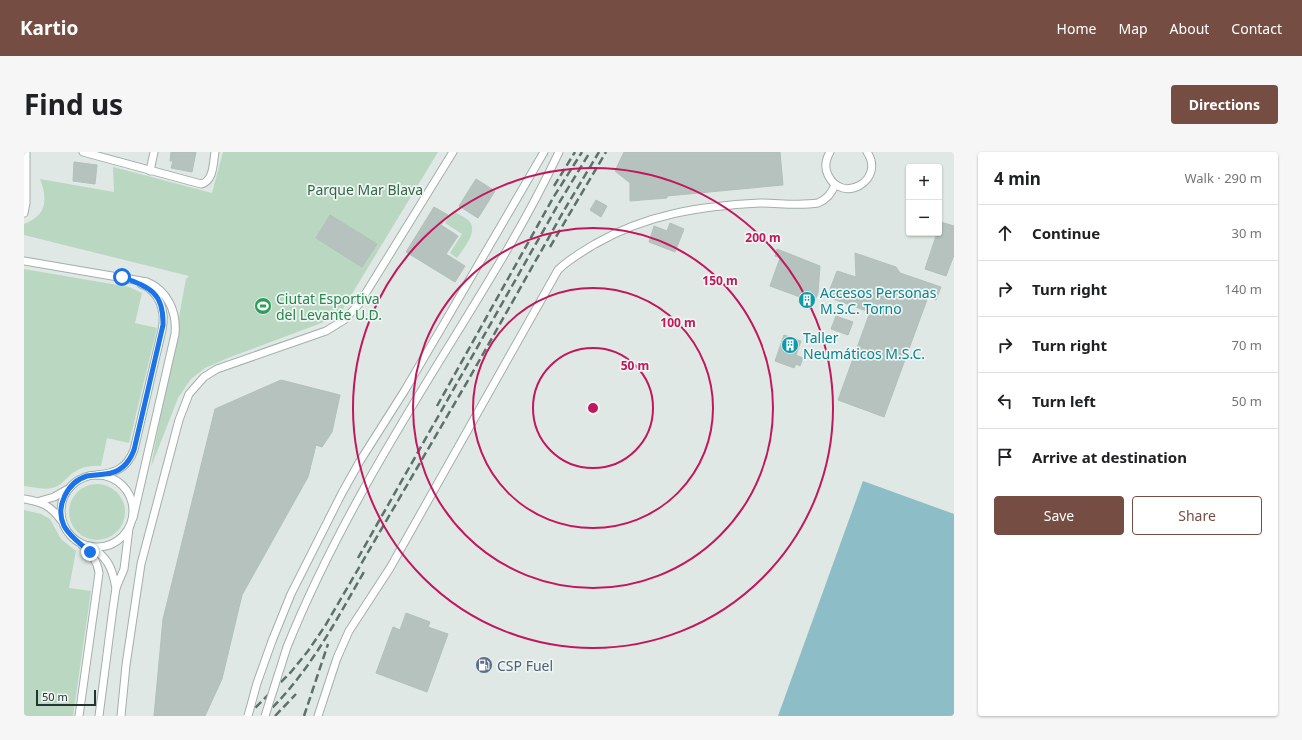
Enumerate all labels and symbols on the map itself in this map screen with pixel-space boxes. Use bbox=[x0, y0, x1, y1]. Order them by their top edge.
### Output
park label: Parque Mar Blava bbox=[307, 180, 423, 199]
text: 200 m bbox=[745, 229, 781, 246]
route start bbox=[113, 268, 131, 286]
text: 150 m bbox=[702, 272, 738, 289]
place label: Accesos Personas M.S.C. Torno bbox=[820, 283, 937, 318]
place label: Ciutat Esportiva del Levante U.D. bbox=[276, 289, 382, 324]
building icon: Accesos Personas M.S.C. Torno bbox=[797, 290, 817, 310]
sports icon: Ciutat Esportiva del Levante U.D. bbox=[253, 296, 273, 316]
text: 100 m bbox=[660, 314, 696, 331]
place label: Taller Neumáticos M.S.C. bbox=[803, 328, 925, 363]
building icon: Taller Neumáticos M.S.C. bbox=[780, 335, 800, 355]
text: 50 m bbox=[621, 357, 649, 374]
centre of rings bbox=[586, 401, 600, 415]
route end bbox=[81, 543, 99, 561]
fuel station icon: CSP Fuel bbox=[474, 655, 494, 675]
place label: CSP Fuel bbox=[497, 656, 553, 675]
scale bar bbox=[36, 688, 96, 707]

